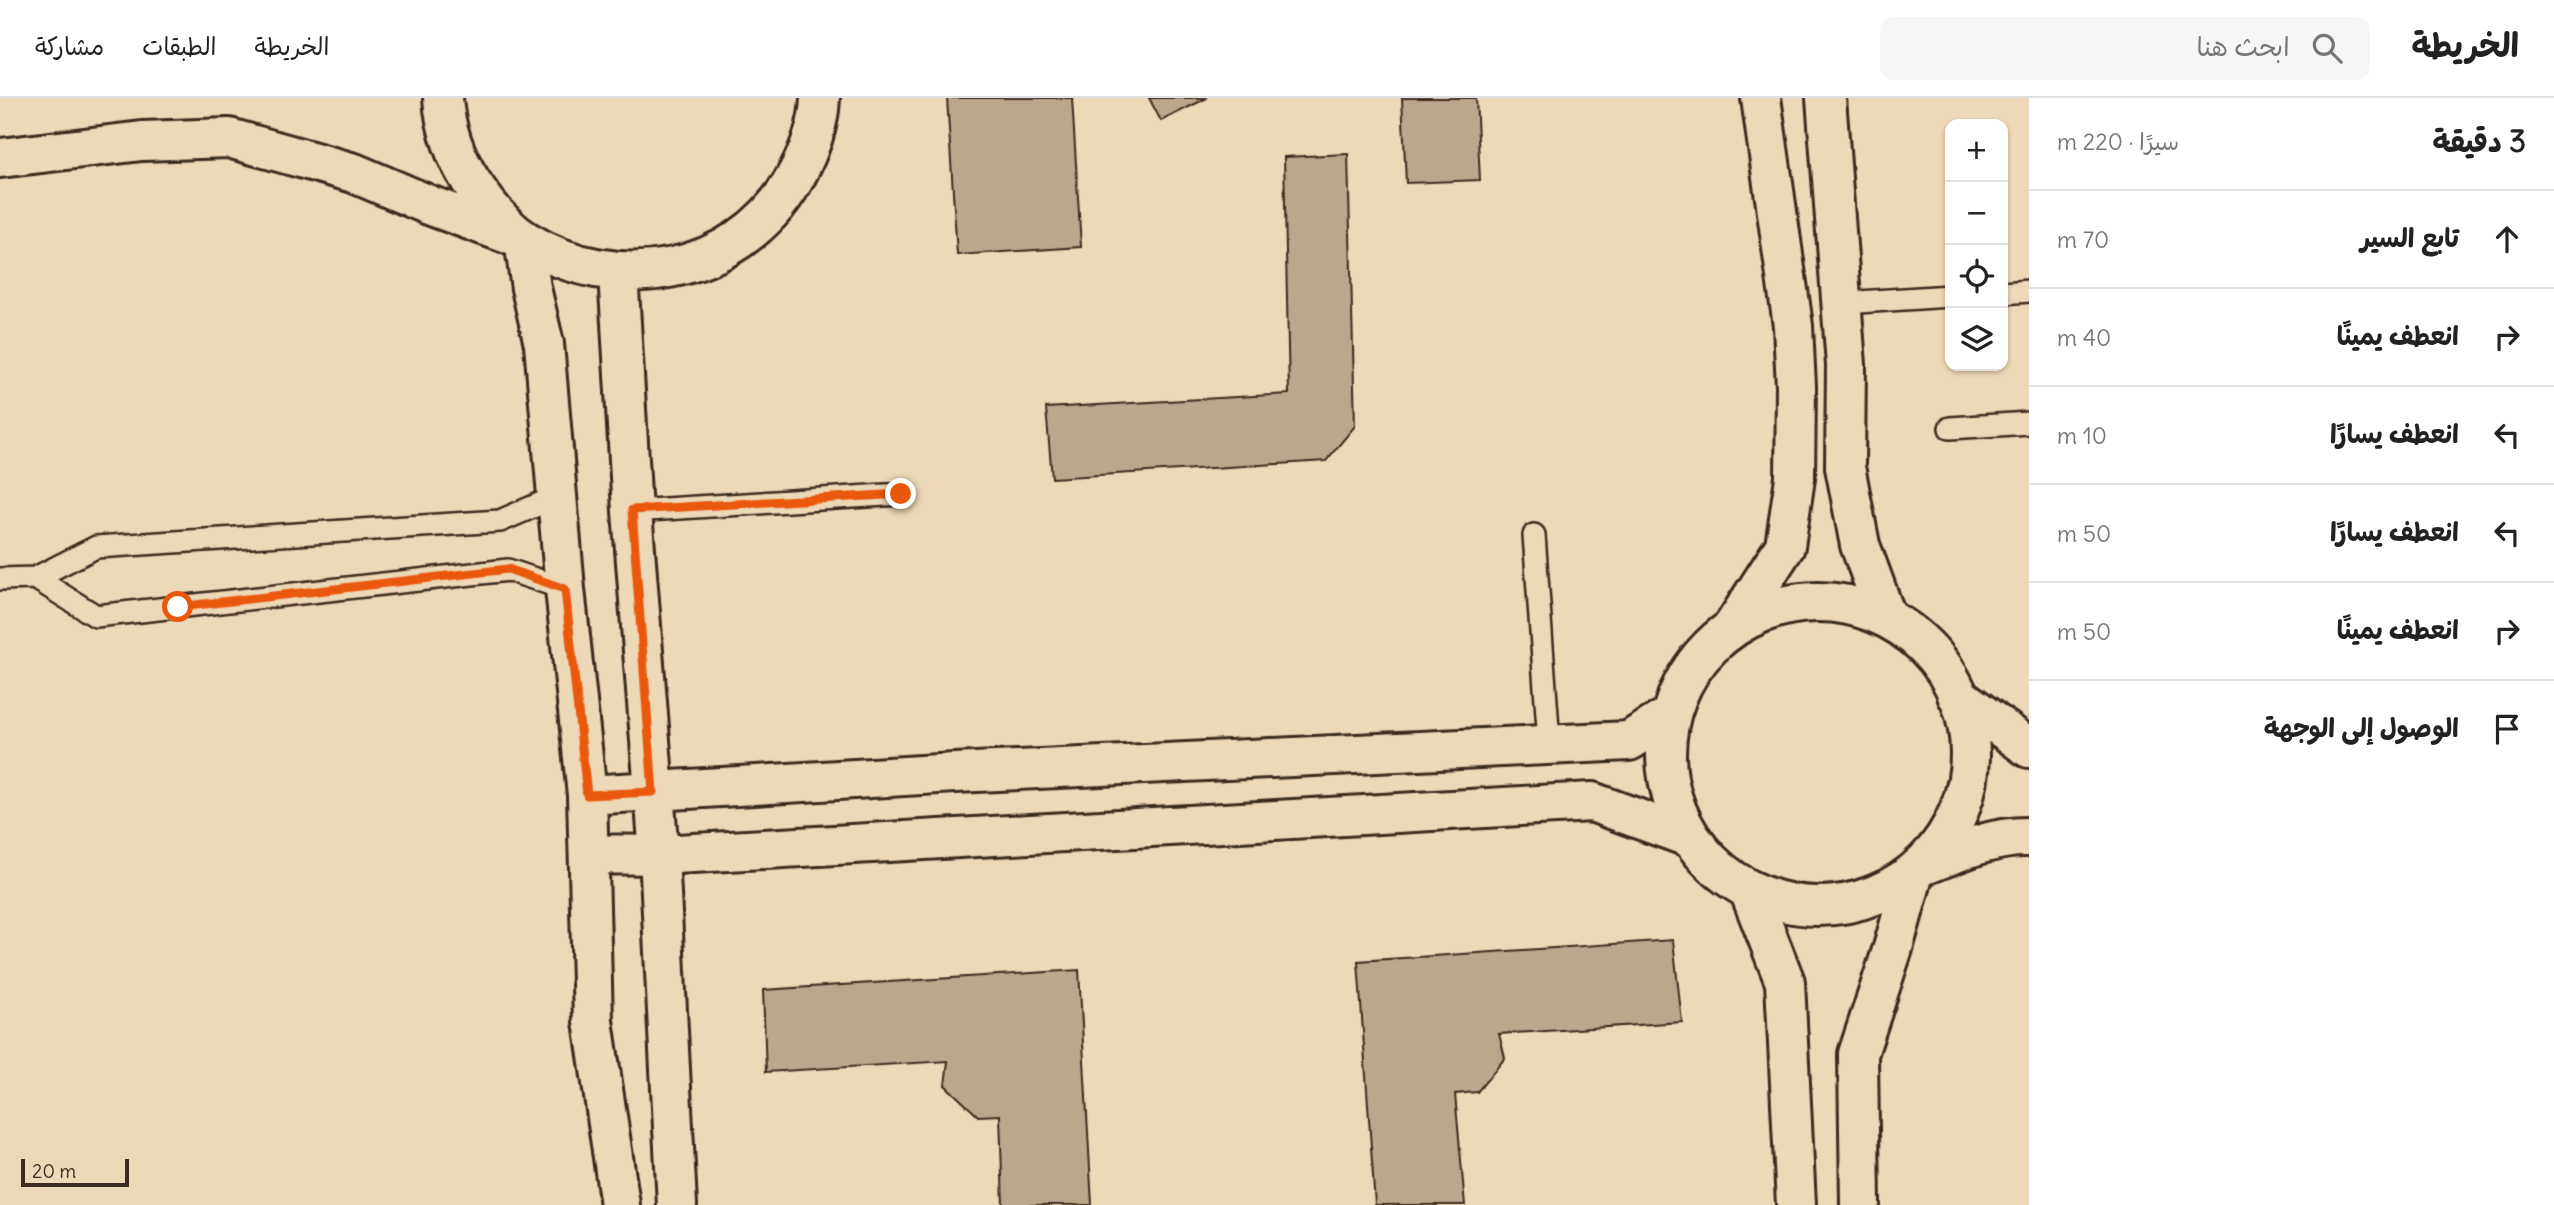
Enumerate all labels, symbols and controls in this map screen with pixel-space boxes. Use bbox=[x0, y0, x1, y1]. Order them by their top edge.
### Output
search box bbox=[1880, 17, 2370, 80]
text: الخريطة bbox=[2412, 24, 2519, 66]
icon: search bbox=[2308, 29, 2346, 67]
text: ابحث هنا bbox=[2196, 30, 2290, 63]
text: مشاركة bbox=[35, 31, 104, 61]
text: الطبقات bbox=[142, 31, 217, 61]
text: الخريطة bbox=[255, 31, 329, 61]
map controls bbox=[1945, 119, 2008, 371]
button: + bbox=[1945, 119, 2008, 182]
text: 3 دقيقة bbox=[2433, 122, 2526, 160]
text: سيرًا · 220 m bbox=[2057, 127, 2179, 156]
button: − bbox=[1945, 182, 2008, 245]
icon: ahead bbox=[2488, 220, 2526, 258]
text: تابع السير bbox=[2360, 221, 2459, 254]
text: 70 m bbox=[2057, 225, 2109, 254]
button: locate bbox=[1945, 245, 2008, 308]
button: layers bbox=[1945, 308, 2008, 371]
icon: right bbox=[2488, 318, 2526, 356]
text: انعطف يمينًا bbox=[2337, 319, 2459, 352]
text: 40 m bbox=[2057, 323, 2111, 352]
icon: left bbox=[2488, 416, 2526, 454]
text: انعطف يسارًا bbox=[2330, 417, 2459, 450]
text: 10 m bbox=[2057, 421, 2107, 450]
route end bbox=[885, 478, 916, 509]
icon: left bbox=[2488, 514, 2526, 552]
text: انعطف يسارًا bbox=[2330, 515, 2459, 548]
text: 50 m bbox=[2057, 519, 2111, 548]
route start bbox=[162, 591, 193, 622]
icon: right bbox=[2488, 612, 2526, 650]
text: انعطف يمينًا bbox=[2337, 613, 2459, 646]
text: 50 m bbox=[2057, 617, 2111, 646]
icon: arrive bbox=[2488, 710, 2526, 748]
text: الوصول إلى الوجهة bbox=[2264, 711, 2459, 744]
scale bar bbox=[21, 1156, 130, 1188]
text: 20 m bbox=[32, 1159, 76, 1183]

